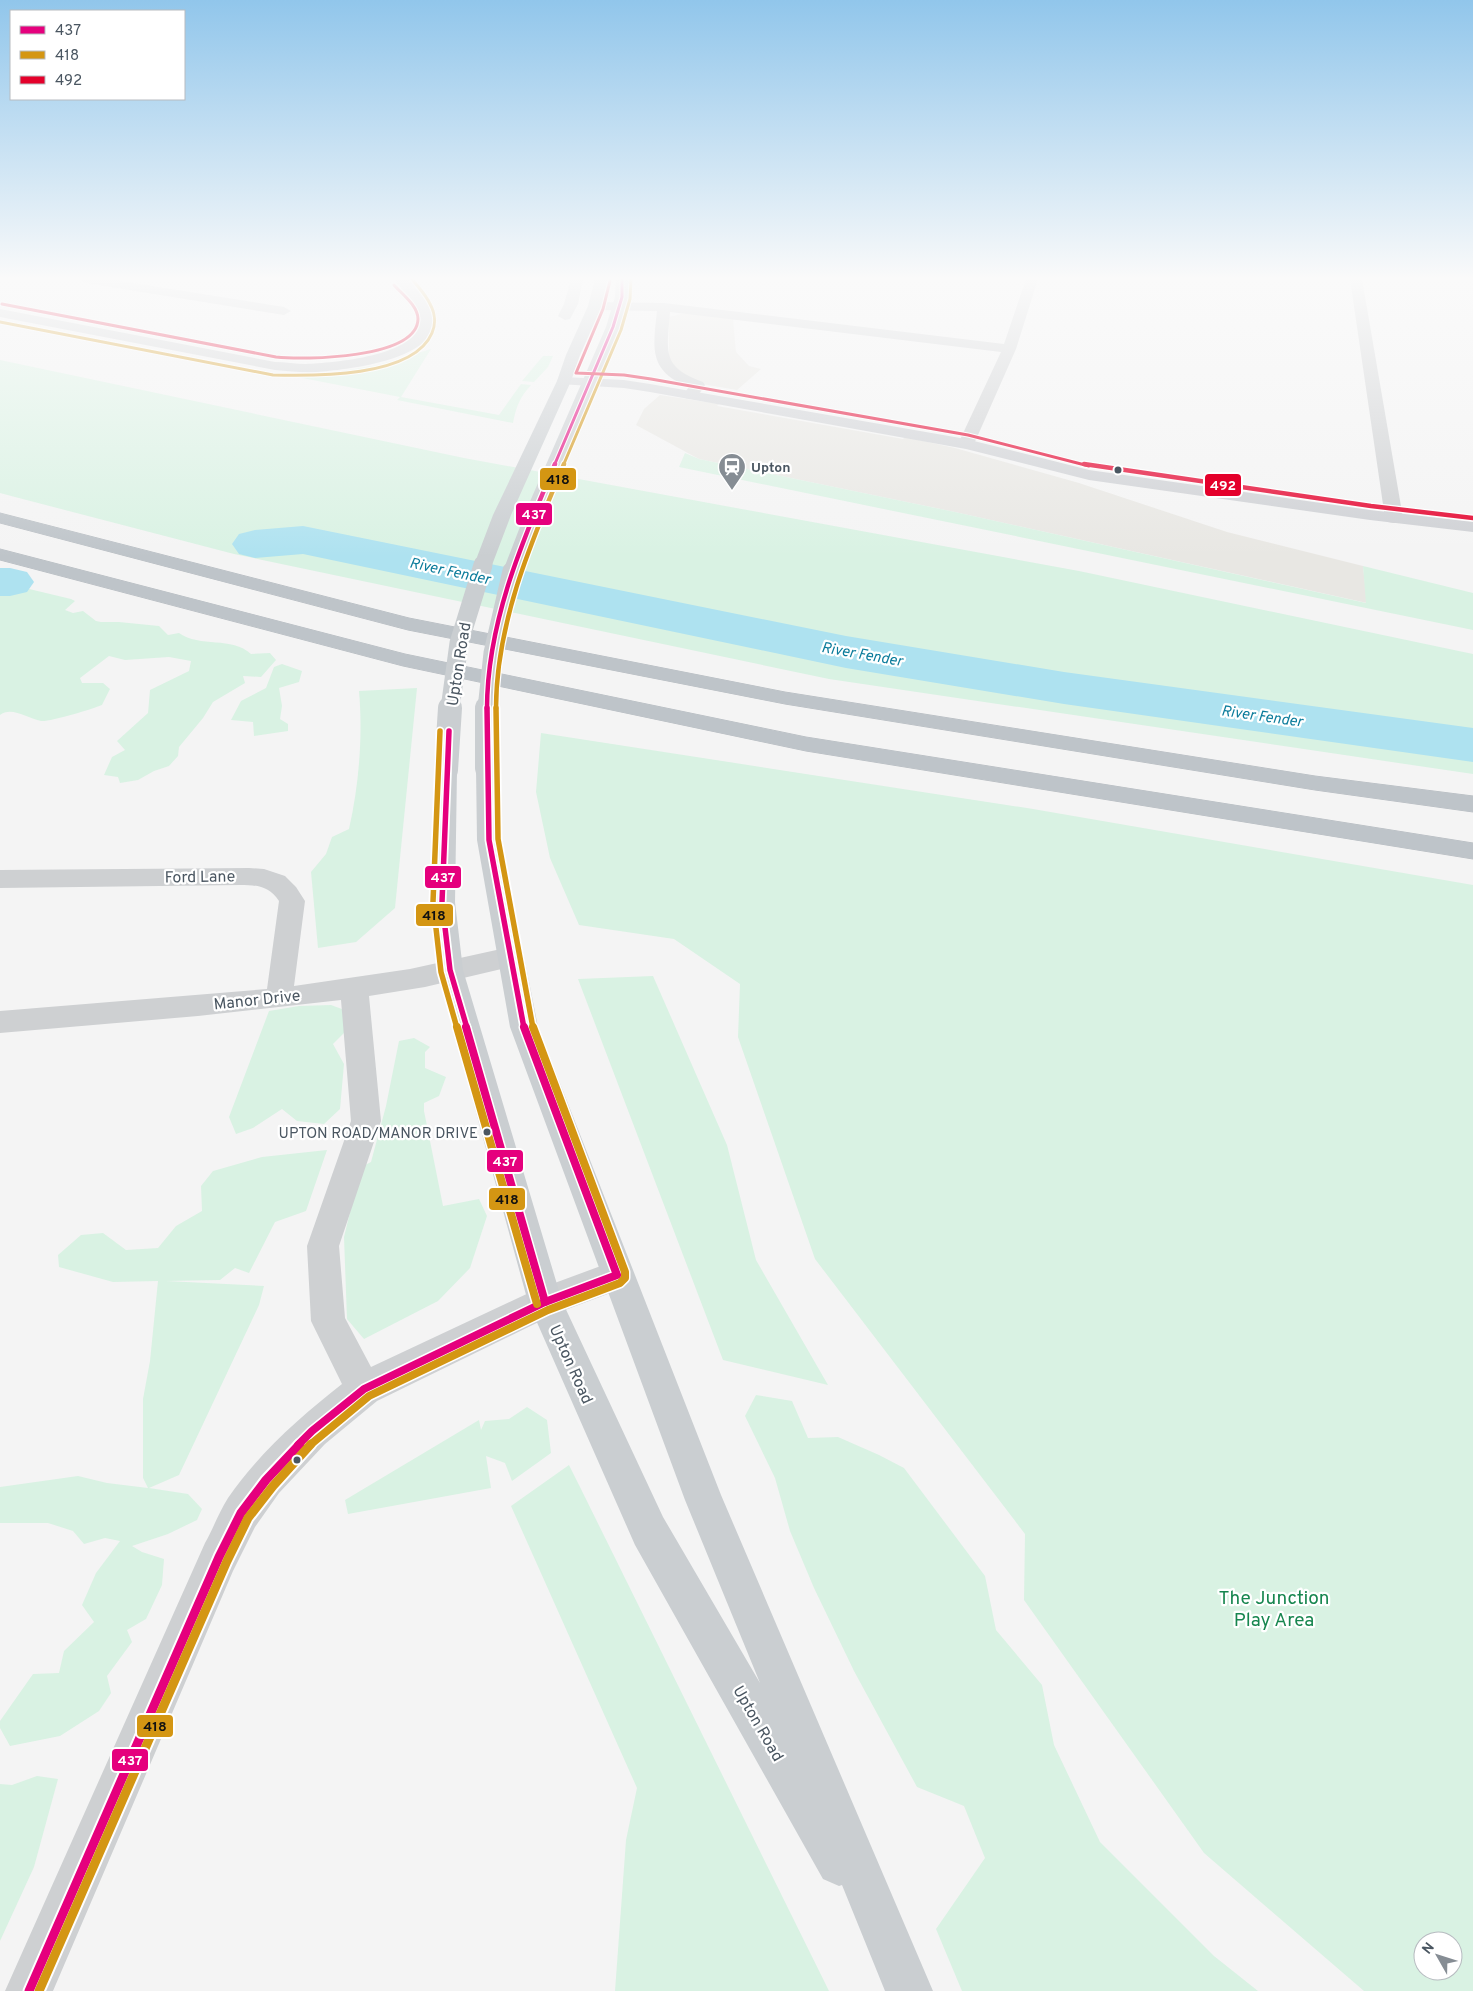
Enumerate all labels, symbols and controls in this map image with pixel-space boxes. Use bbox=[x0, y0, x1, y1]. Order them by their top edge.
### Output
legend bbox=[10, 10, 185, 100]
text: 437 bbox=[55, 22, 81, 41]
text: 418 bbox=[55, 47, 79, 66]
text: 492 bbox=[55, 72, 82, 91]
station icon: Upton bbox=[717, 452, 747, 491]
place label: Upton bbox=[751, 460, 790, 477]
unlabelled marker bbox=[1113, 465, 1123, 475]
line badge: 418 bbox=[539, 467, 577, 491]
text: 418 bbox=[546, 472, 570, 489]
line badge: 492 bbox=[1204, 473, 1242, 497]
text: 492 bbox=[1210, 478, 1236, 495]
line badge: 437 bbox=[515, 502, 553, 526]
text: 437 bbox=[522, 507, 546, 524]
water label: River Fender bbox=[408, 555, 493, 591]
street label: Upton Road bbox=[443, 621, 476, 708]
water label: River Fender bbox=[820, 639, 905, 672]
water label: River Fender bbox=[1220, 702, 1305, 733]
line badge: 437 bbox=[424, 865, 462, 889]
street label: Ford Lane bbox=[165, 867, 235, 889]
text: 437 bbox=[431, 870, 455, 887]
line badge: 418 bbox=[415, 903, 454, 927]
text: 418 bbox=[422, 908, 446, 925]
street label: Manor Drive bbox=[213, 986, 302, 1015]
place label: UPTON ROAD/MANOR DRIVE bbox=[279, 1125, 478, 1144]
marker: UPTON ROAD/MANOR DRIVE bbox=[482, 1127, 492, 1137]
line badge: 437 bbox=[486, 1149, 524, 1173]
text: 437 bbox=[493, 1154, 517, 1171]
line badge: 418 bbox=[488, 1187, 526, 1211]
text: 418 bbox=[495, 1192, 519, 1209]
street label: Upton Road bbox=[544, 1322, 596, 1407]
unlabelled marker bbox=[292, 1455, 302, 1465]
park label: The Junction Play Area bbox=[1218, 1587, 1330, 1633]
street label: Upton Road bbox=[727, 1682, 787, 1766]
line badge: 418 bbox=[136, 1714, 174, 1738]
text: 418 bbox=[143, 1719, 167, 1736]
line badge: 437 bbox=[111, 1748, 149, 1772]
text: 437 bbox=[118, 1753, 142, 1770]
north arrow bbox=[1413, 1931, 1463, 1981]
text: N bbox=[1419, 1940, 1439, 1958]

